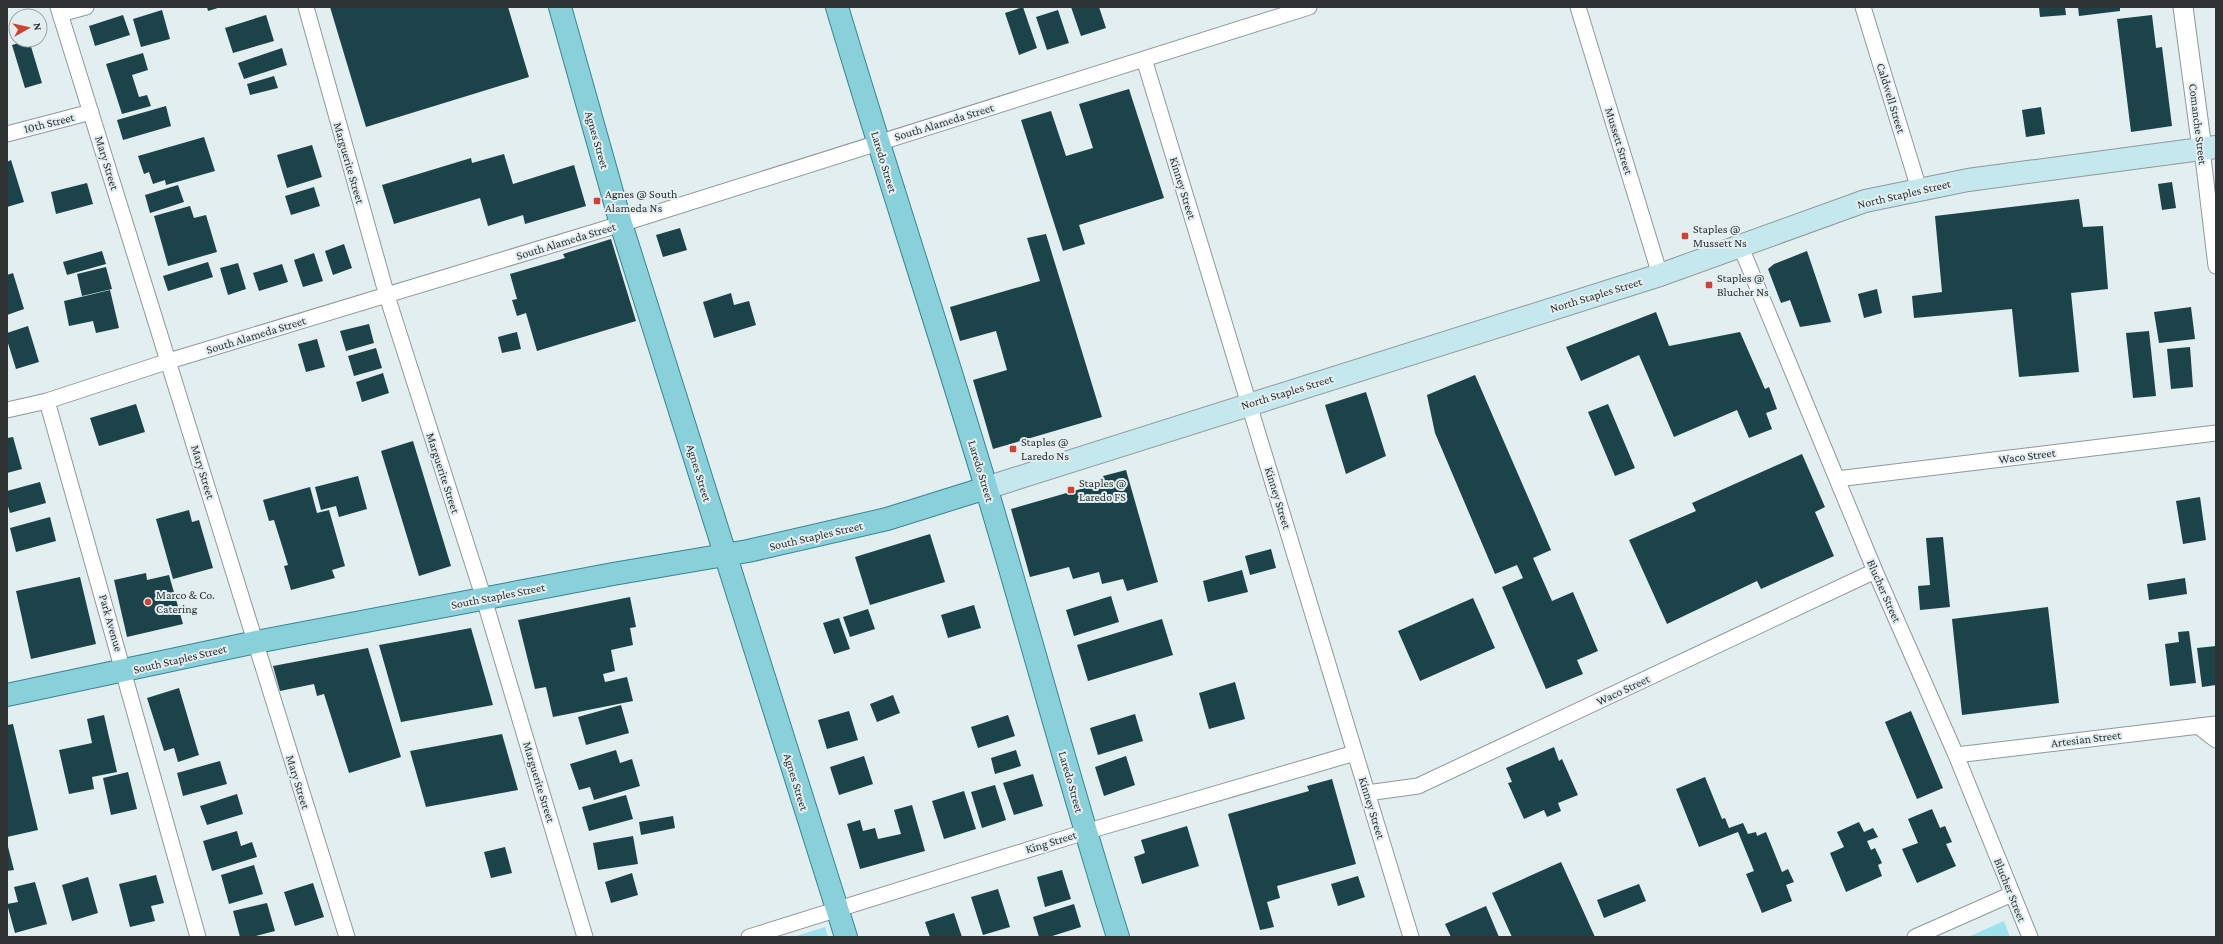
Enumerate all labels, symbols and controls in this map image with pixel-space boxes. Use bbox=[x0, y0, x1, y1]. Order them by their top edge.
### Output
north arrow bbox=[8, 8, 48, 48]
text: N bbox=[31, 22, 44, 32]
street label: Caldwell Street bbox=[1874, 61, 1909, 136]
street label: Comanche Street bbox=[2186, 83, 2210, 166]
street label: South Alameda Street bbox=[893, 100, 996, 144]
street label: Mussett Street bbox=[1602, 106, 1636, 177]
street label: 10th Street bbox=[22, 110, 77, 136]
street label: Agnes Street bbox=[582, 110, 612, 171]
street label: Marguerite Street bbox=[331, 121, 368, 206]
street label: Laredo Street bbox=[868, 130, 900, 195]
street label: Mary Street bbox=[92, 134, 122, 193]
street label: Kinney Street bbox=[1167, 155, 1199, 222]
street label: North Staples Street bbox=[1856, 176, 1953, 212]
place label: Agnes @ South Alameda Ns bbox=[605, 187, 678, 215]
marker: Agnes @ South Alameda Ns bbox=[592, 196, 602, 206]
street label: South Alameda Street bbox=[515, 219, 618, 263]
place label: Staples @ Mussett Ns bbox=[1693, 222, 1747, 250]
marker: Staples @ Mussett Ns bbox=[1680, 231, 1690, 241]
place label: Staples @ Blucher Ns bbox=[1717, 271, 1769, 299]
street label: North Staples Street bbox=[1548, 274, 1645, 316]
marker: Staples @ Blucher Ns bbox=[1704, 280, 1714, 290]
street label: South Alameda Street bbox=[205, 313, 308, 357]
street label: North Staples Street bbox=[1239, 371, 1336, 413]
street label: Marguerite Street bbox=[423, 431, 463, 516]
place label: Staples @ Laredo Ns bbox=[1021, 435, 1069, 463]
street label: Laredo Street bbox=[965, 439, 997, 504]
street label: Mary Street bbox=[188, 443, 218, 502]
street label: Agnes Street bbox=[684, 443, 715, 504]
marker: Staples @ Laredo Ns bbox=[1008, 444, 1018, 454]
street label: Waco Street bbox=[1998, 445, 2057, 466]
street label: Kinney Street bbox=[1262, 465, 1294, 532]
place label: Staples @ Laredo FS bbox=[1079, 476, 1127, 504]
marker: Staples @ Laredo FS bbox=[1066, 485, 1076, 495]
street label: South Staples Street bbox=[768, 518, 865, 554]
street label: Blucher Street bbox=[1864, 557, 1905, 626]
street label: South Staples Street bbox=[450, 580, 547, 612]
place label: Marco & Co. Catering bbox=[156, 588, 215, 616]
street label: Park Avenue bbox=[96, 593, 126, 653]
marker: Marco & Co. Catering bbox=[143, 597, 153, 607]
street label: South Staples Street bbox=[132, 641, 229, 677]
street label: Waco Street bbox=[1594, 671, 1653, 708]
street label: Artesian Street bbox=[2050, 728, 2123, 750]
street label: Marguerite Street bbox=[520, 740, 558, 825]
street label: Laredo Street bbox=[1056, 750, 1087, 815]
street label: Agnes Street bbox=[781, 752, 812, 813]
street label: Mary Street bbox=[283, 753, 313, 812]
street label: Kinney Street bbox=[1356, 775, 1388, 842]
street label: King Street bbox=[1024, 827, 1079, 856]
street label: Blucher Street bbox=[1991, 856, 2029, 925]

